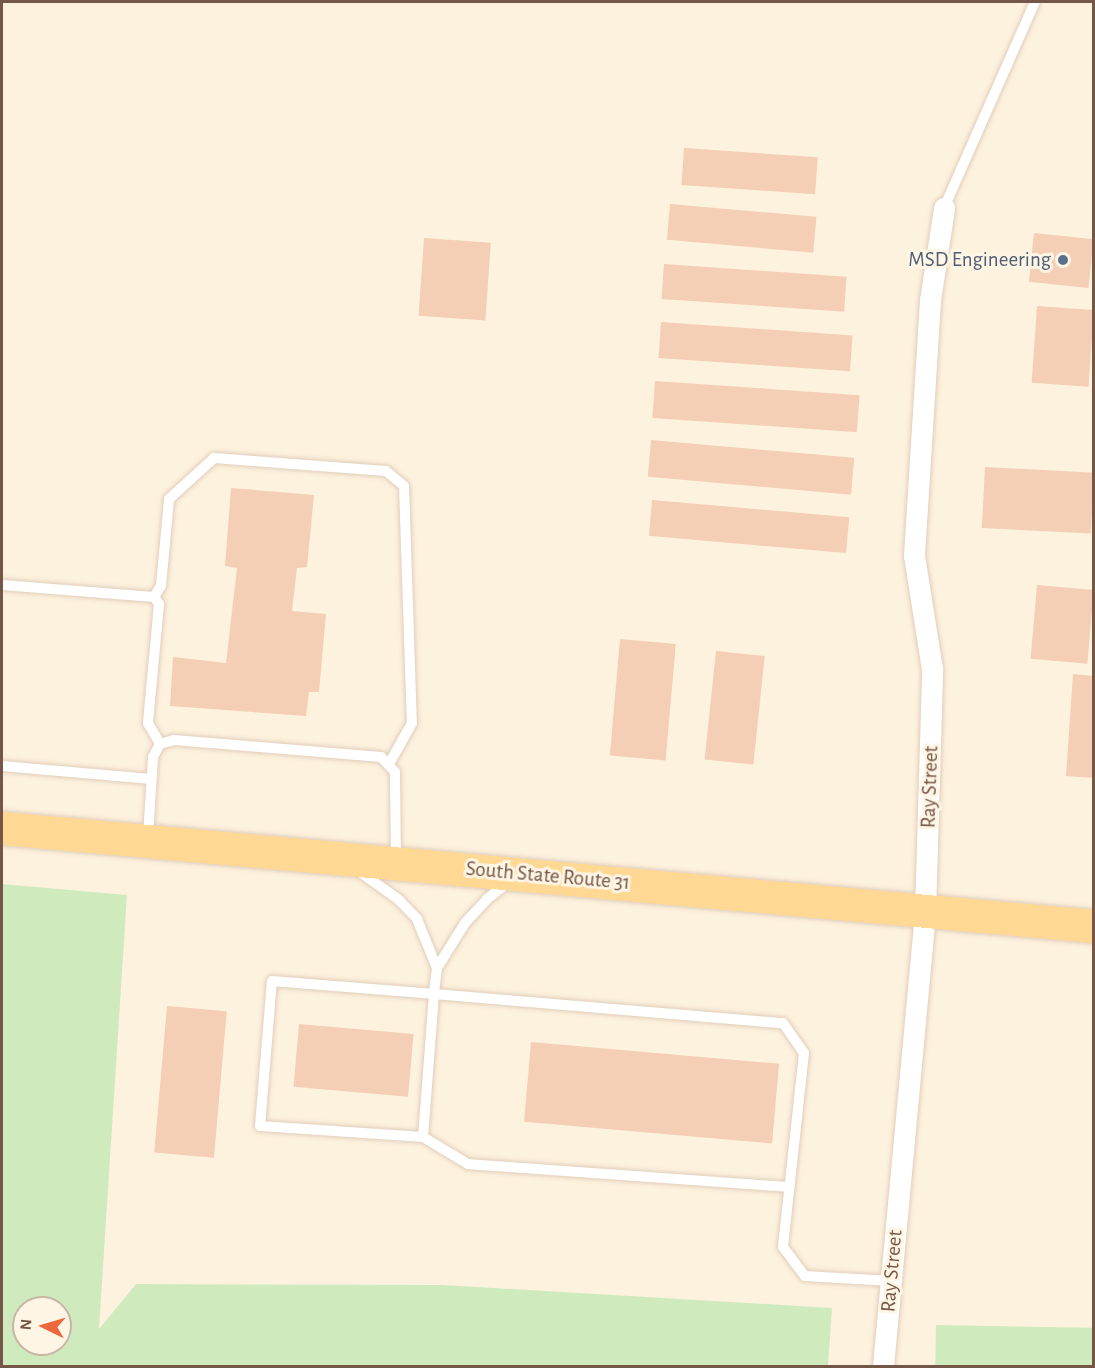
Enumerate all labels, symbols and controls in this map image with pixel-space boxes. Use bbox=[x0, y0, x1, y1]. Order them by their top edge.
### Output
place label: MSD Engineering bbox=[908, 247, 1051, 273]
marker: MSD Engineering bbox=[1056, 253, 1070, 267]
street label: Ray Street bbox=[916, 745, 944, 829]
street label: South State Route 31 bbox=[465, 856, 631, 896]
street label: Ray Street bbox=[876, 1229, 908, 1313]
north arrow bbox=[12, 1296, 72, 1356]
text: N bbox=[18, 1318, 35, 1331]

